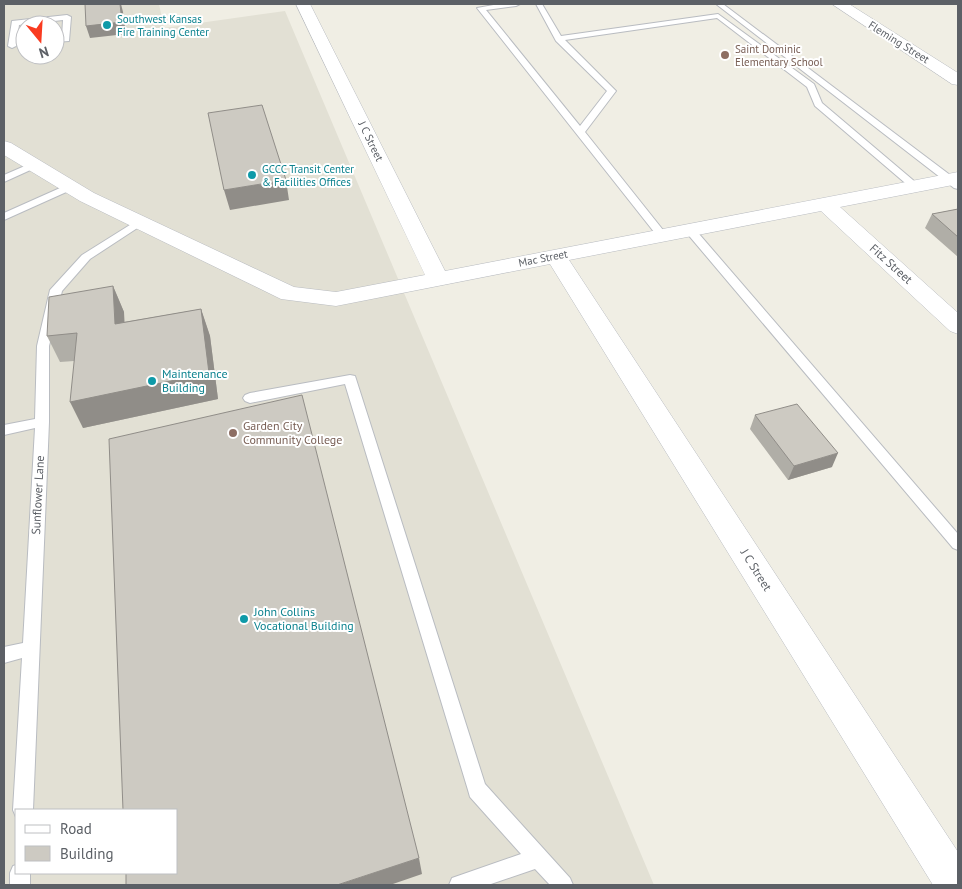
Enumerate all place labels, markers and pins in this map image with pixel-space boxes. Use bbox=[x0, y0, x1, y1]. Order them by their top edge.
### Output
place label: Southwest Kansas Fire Training Center bbox=[117, 12, 209, 39]
marker: Southwest Kansas Fire Training Center bbox=[101, 19, 113, 31]
place label: Saint Dominic Elementary School bbox=[735, 42, 823, 69]
marker: Saint Dominic Elementary School bbox=[719, 49, 731, 61]
place label: GCCC Transit Center & Facilities Offices bbox=[262, 162, 354, 189]
marker: GCCC Transit Center & Facilities Offices bbox=[246, 169, 258, 181]
place label: Maintenance Building bbox=[162, 366, 228, 395]
marker: Maintenance Building bbox=[146, 375, 158, 387]
place label: Garden City Community College bbox=[243, 418, 342, 447]
marker: Garden City Community College bbox=[227, 427, 239, 439]
place label: John Collins Vocational Building bbox=[253, 604, 354, 633]
marker: John Collins Vocational Building bbox=[238, 613, 250, 625]

